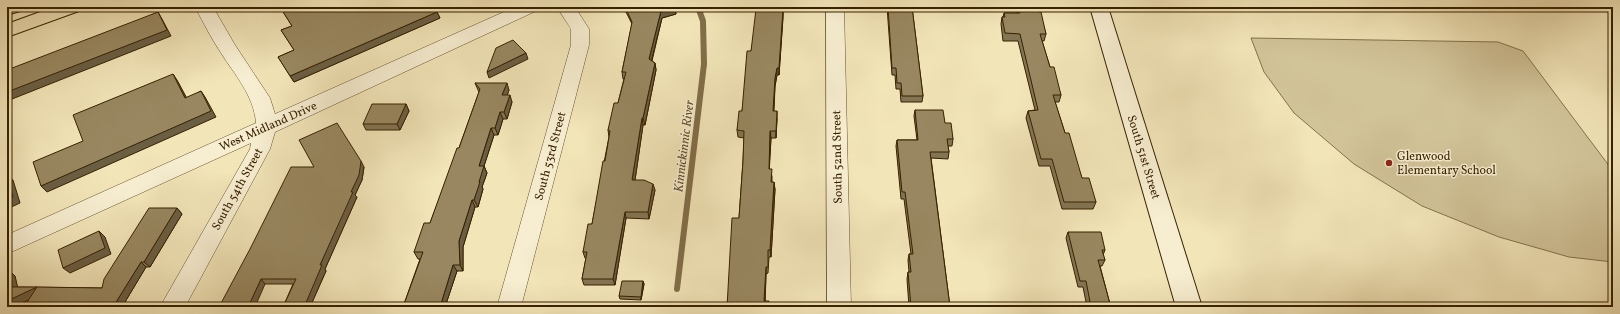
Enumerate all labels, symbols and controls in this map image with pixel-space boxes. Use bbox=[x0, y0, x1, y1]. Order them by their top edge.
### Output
street label: West Midland Drive bbox=[217, 98, 320, 156]
water label: Kinnickinnic River bbox=[670, 99, 700, 193]
street label: South 53rd Street bbox=[531, 110, 570, 202]
street label: South 52nd Street bbox=[829, 110, 847, 204]
street label: South 51st Street bbox=[1123, 113, 1163, 201]
street label: South 54th Street bbox=[209, 146, 267, 233]
place label: Glenwood Elementary School bbox=[1397, 149, 1496, 179]
marker: Glenwood Elementary School bbox=[1384, 158, 1394, 168]

